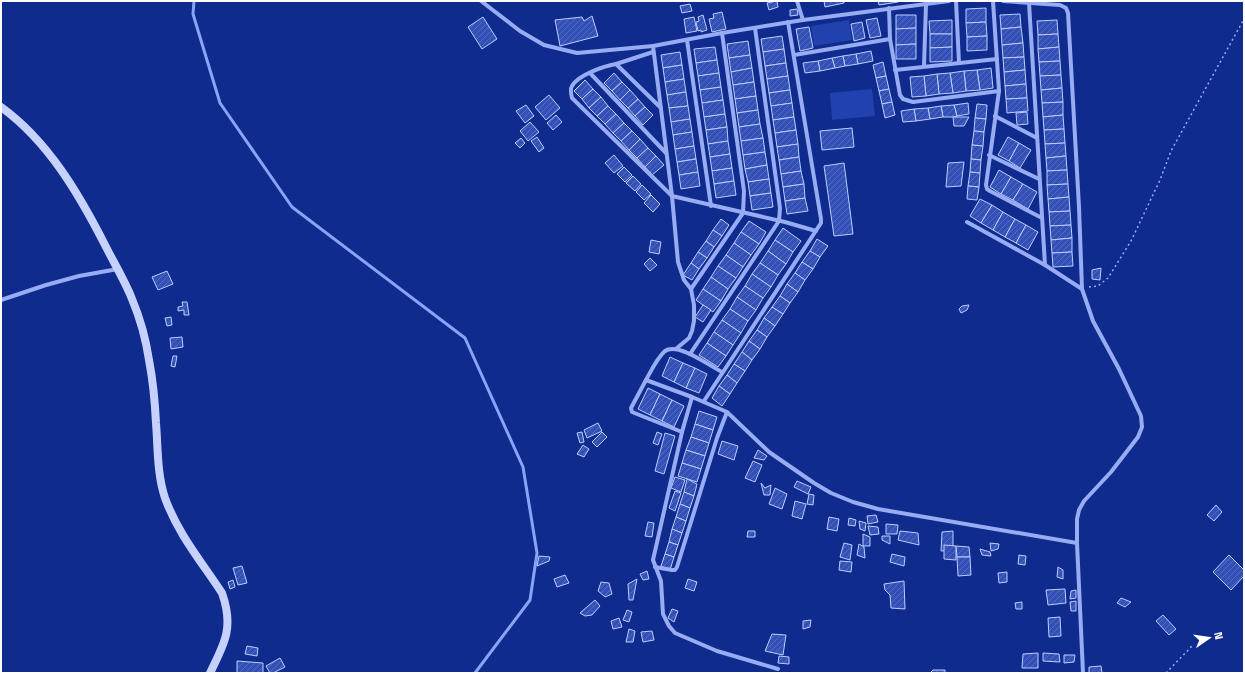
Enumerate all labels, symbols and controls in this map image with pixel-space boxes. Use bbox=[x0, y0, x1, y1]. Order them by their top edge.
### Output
north arrow bbox=[1189, 618, 1229, 658]
text: N bbox=[1211, 631, 1226, 641]

